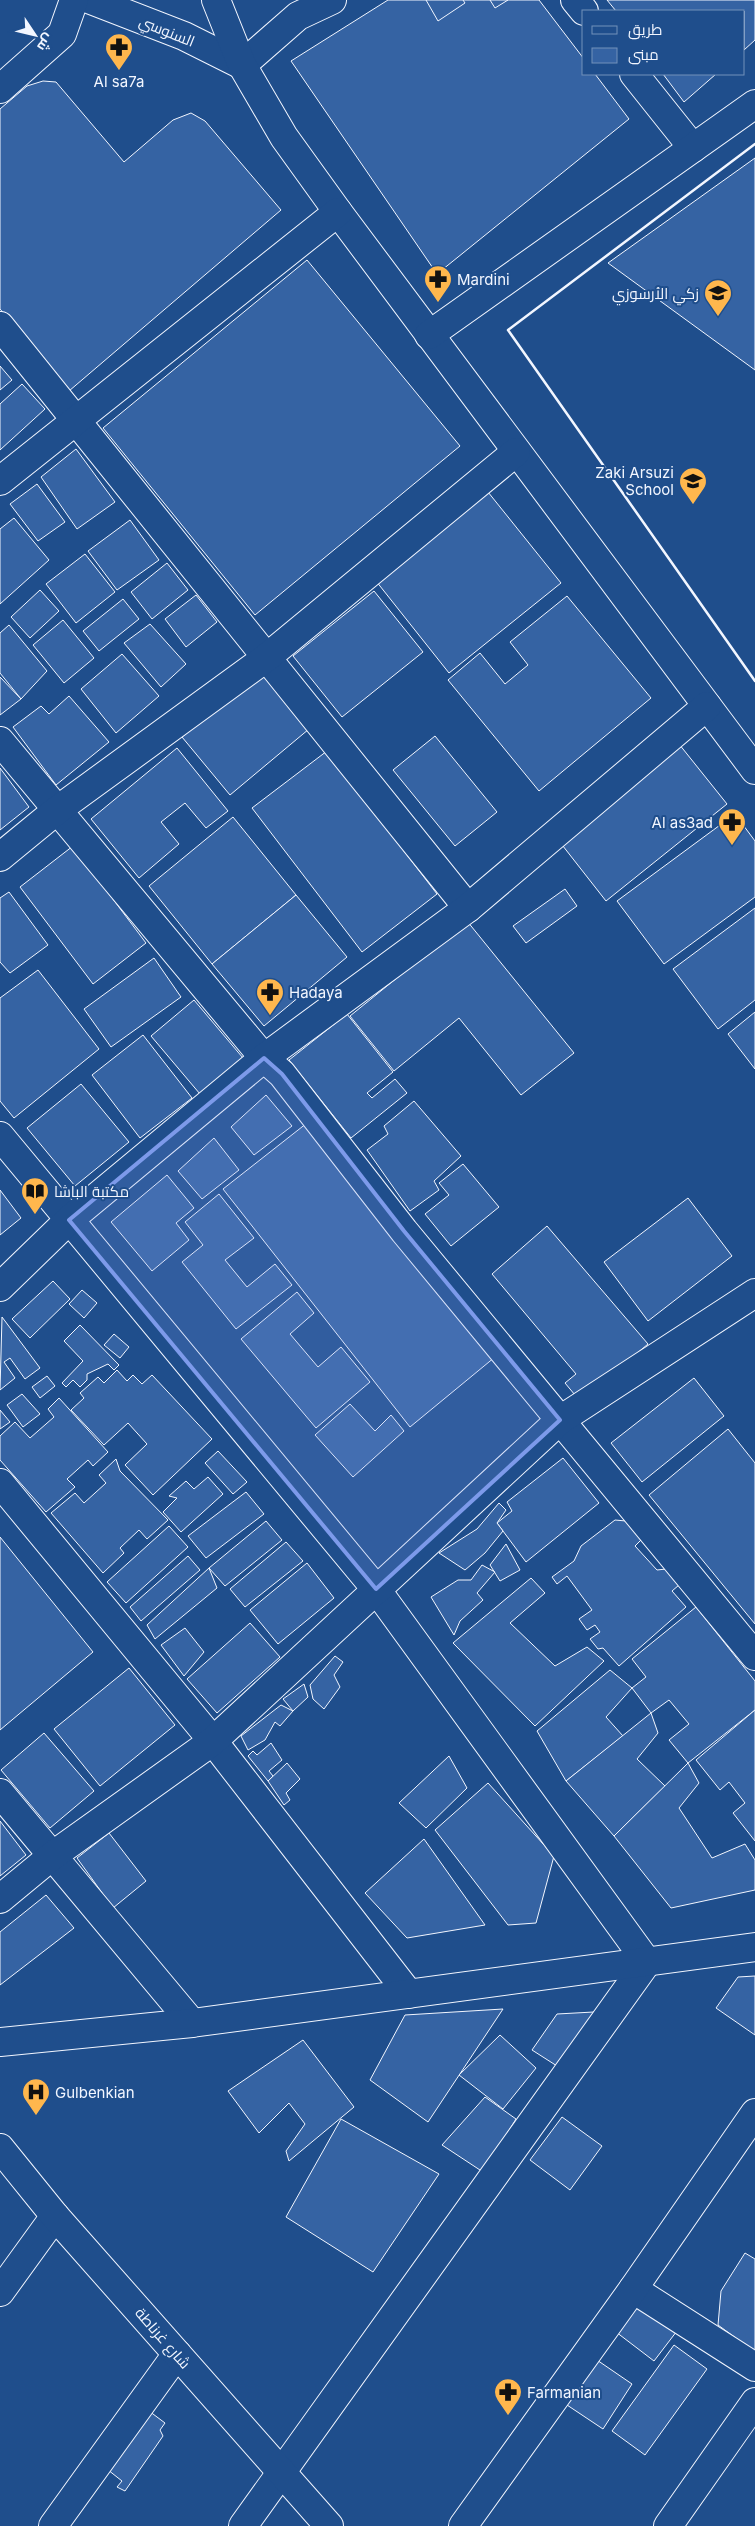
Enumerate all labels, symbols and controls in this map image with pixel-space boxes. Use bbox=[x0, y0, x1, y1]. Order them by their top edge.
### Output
north arrow bbox=[10, 10, 60, 60]
legend bbox=[582, 10, 745, 75]
street label: السنوسي bbox=[135, 11, 198, 54]
text: طريق bbox=[628, 20, 662, 40]
text: ش bbox=[33, 30, 58, 55]
pharmacy icon: Al sa7a bbox=[104, 32, 134, 71]
text: مبنى bbox=[628, 45, 659, 65]
place label: Al sa7a bbox=[94, 72, 144, 91]
pharmacy icon: Mardini bbox=[423, 264, 453, 303]
place label: Mardini bbox=[457, 270, 510, 289]
school or university icon: زكي الأرسوزي bbox=[703, 278, 733, 317]
place label: زكي الأرسوزي bbox=[612, 284, 699, 306]
place label: Zaki Arsuzi School bbox=[595, 463, 674, 499]
school or university icon: Zaki Arsuzi School bbox=[678, 466, 708, 505]
pharmacy icon: Al as3ad bbox=[717, 807, 747, 846]
place label: Al as3ad bbox=[652, 813, 713, 832]
pharmacy icon: Hadaya bbox=[255, 977, 285, 1016]
place label: Hadaya bbox=[289, 983, 343, 1002]
library icon: مكتبة الباشا bbox=[20, 1176, 50, 1215]
place label: مكتبة الباشا bbox=[54, 1182, 129, 1201]
hospital icon: Gulbenkian bbox=[21, 2077, 51, 2116]
place label: Gulbenkian bbox=[55, 2083, 135, 2102]
street label: شارع غرناطة bbox=[130, 2304, 195, 2374]
pharmacy icon: Farmanian bbox=[493, 2377, 523, 2416]
place label: Farmanian bbox=[527, 2383, 601, 2402]

